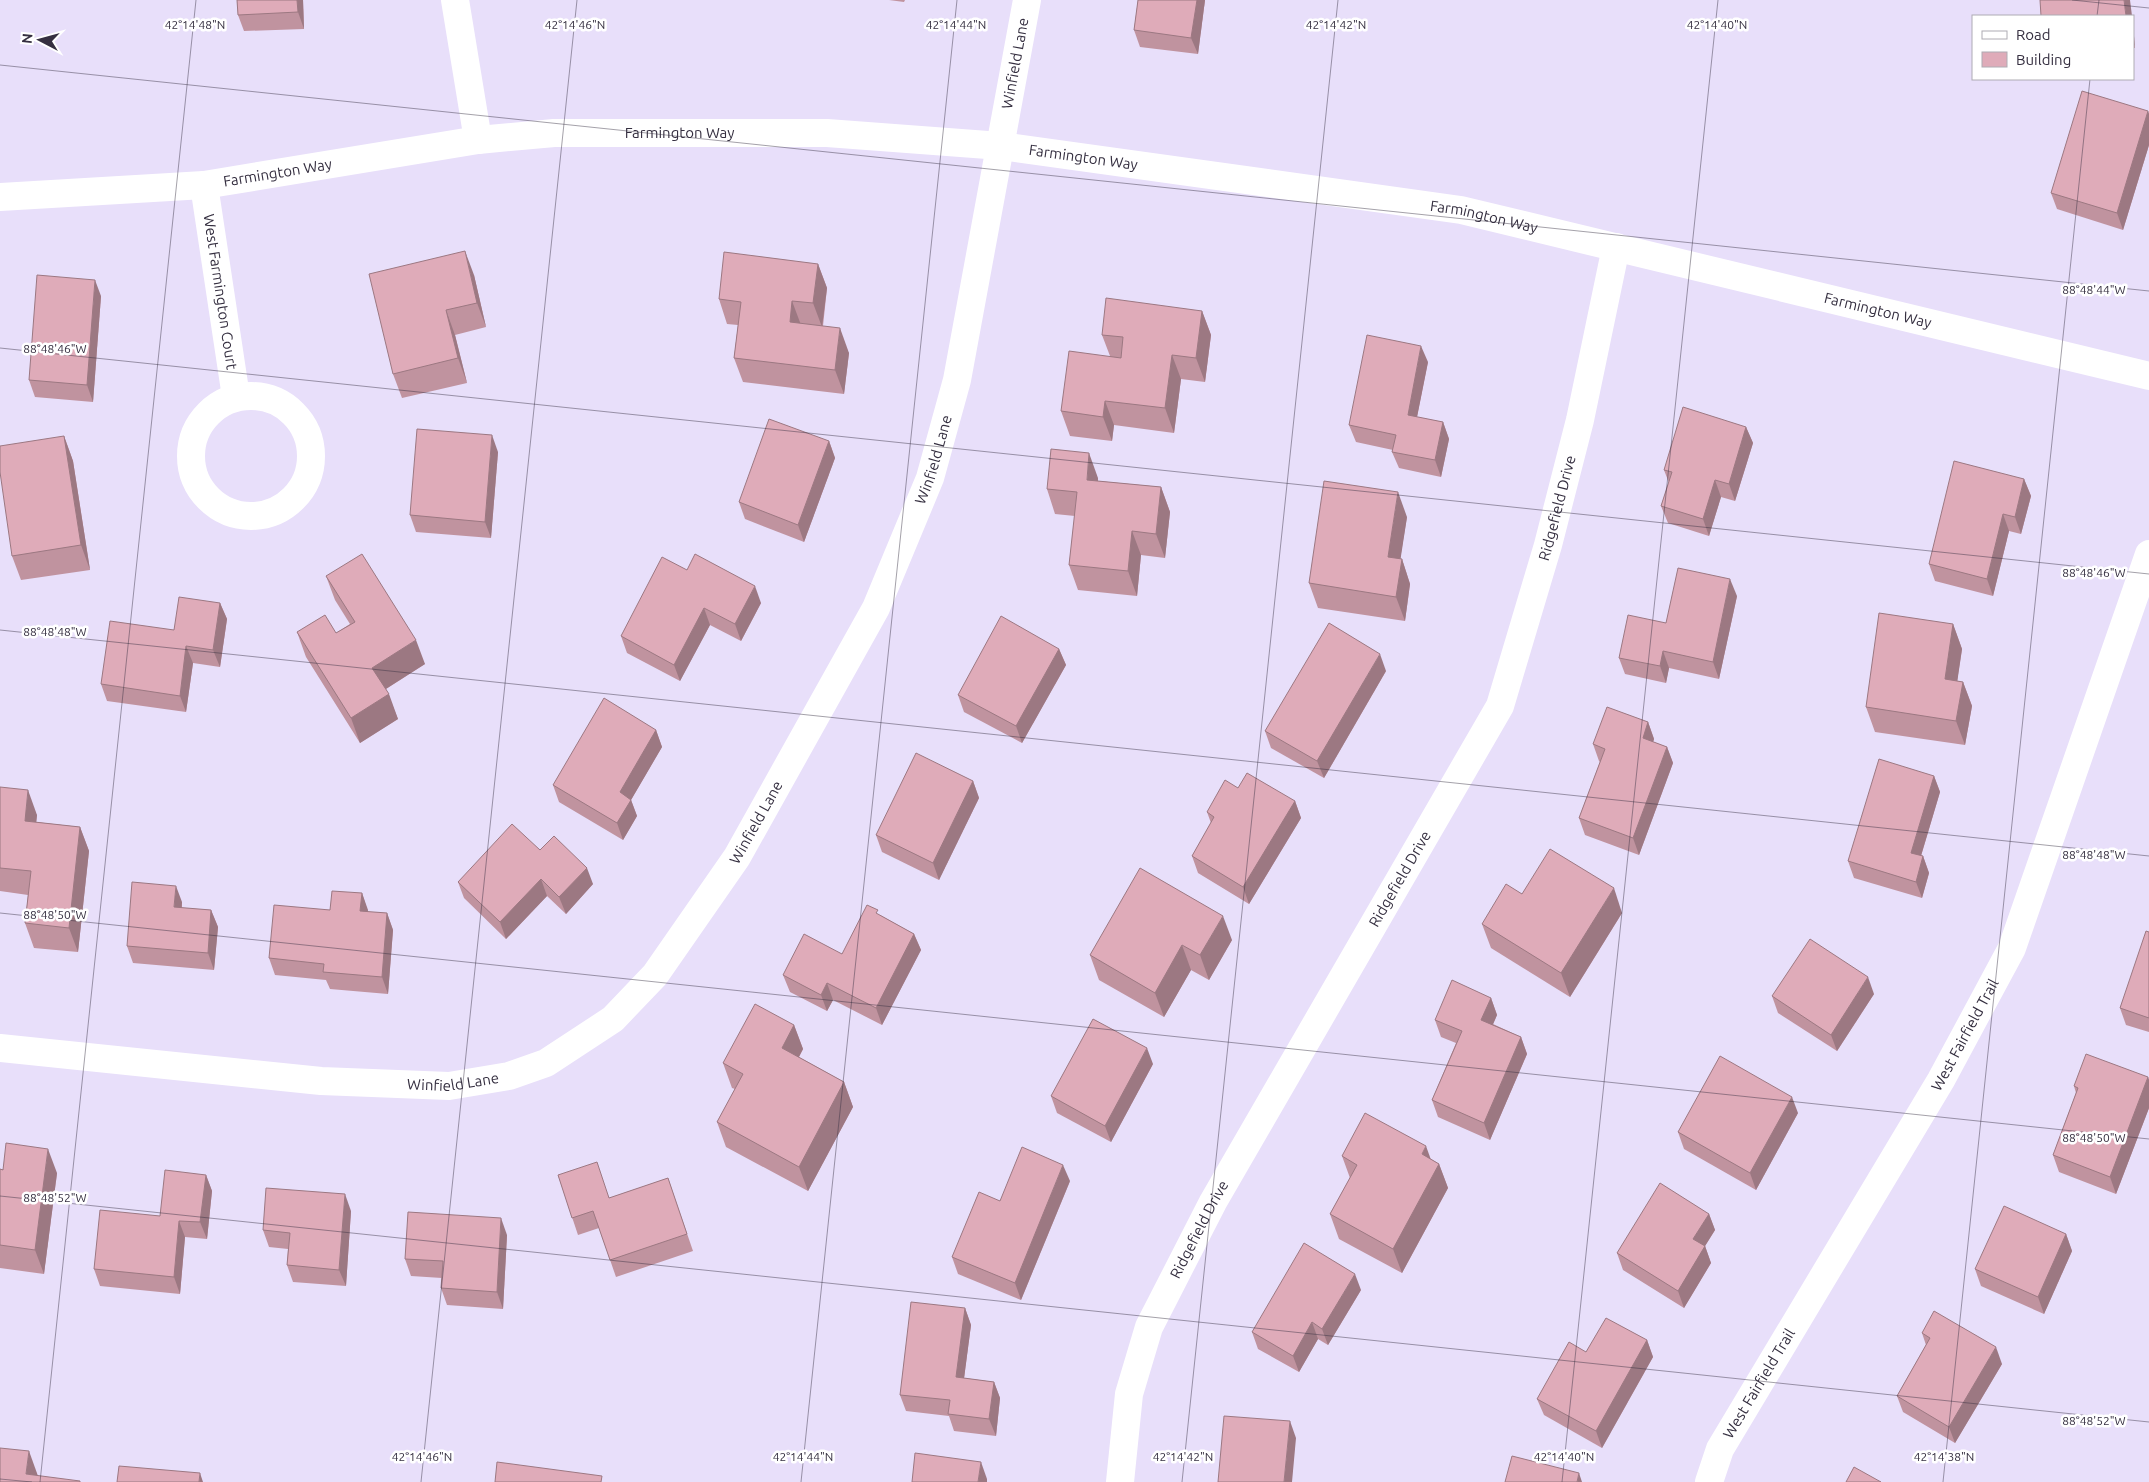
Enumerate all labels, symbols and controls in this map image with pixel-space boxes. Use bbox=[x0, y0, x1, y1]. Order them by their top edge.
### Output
north arrow bbox=[15, 15, 65, 65]
legend bbox=[1972, 15, 2134, 80]
street label: Winfield Lane bbox=[998, 16, 1032, 110]
text: 42°14'48"N bbox=[165, 18, 225, 31]
text: 42°14'46"N bbox=[545, 18, 605, 31]
text: 42°14'44"N bbox=[926, 18, 986, 31]
text: 42°14'42"N bbox=[1306, 18, 1366, 31]
text: 42°14'40"N bbox=[1687, 18, 1747, 31]
text: Road bbox=[2016, 26, 2051, 43]
text: N bbox=[19, 33, 36, 45]
text: Building bbox=[2016, 51, 2071, 68]
street label: Farmington Way bbox=[625, 124, 735, 141]
street label: Farmington Way bbox=[1028, 141, 1139, 173]
street label: Farmington Way bbox=[222, 155, 333, 190]
street label: Farmington Way bbox=[1429, 197, 1540, 236]
street label: West Farmington Court bbox=[200, 213, 241, 371]
text: 88°48'44"W bbox=[2062, 283, 2126, 296]
street label: Farmington Way bbox=[1823, 289, 1933, 331]
text: 88°48'46"W bbox=[23, 342, 87, 355]
street label: Winfield Lane bbox=[911, 413, 955, 507]
street label: Ridgefield Drive bbox=[1535, 453, 1579, 563]
text: 88°48'46"W bbox=[2062, 566, 2126, 579]
text: 88°48'48"W bbox=[23, 625, 87, 638]
street label: Winfield Lane bbox=[726, 778, 786, 867]
street label: Ridgefield Drive bbox=[1365, 828, 1434, 930]
text: 88°48'48"W bbox=[2062, 848, 2126, 861]
text: 88°48'50"W bbox=[23, 908, 87, 921]
street label: West Fairfield Trail bbox=[1927, 976, 2002, 1094]
street label: Winfield Lane bbox=[407, 1069, 500, 1094]
text: 88°48'50"W bbox=[2062, 1131, 2126, 1144]
street label: Ridgefield Drive bbox=[1166, 1177, 1232, 1281]
text: 88°48'52"W bbox=[23, 1191, 87, 1204]
street label: West Fairfield Trail bbox=[1719, 1325, 1798, 1441]
text: 88°48'52"W bbox=[2062, 1414, 2126, 1427]
text: 42°14'46"N bbox=[392, 1450, 452, 1463]
text: 42°14'44"N bbox=[773, 1450, 833, 1463]
text: 42°14'42"N bbox=[1153, 1450, 1213, 1463]
text: 42°14'40"N bbox=[1534, 1450, 1594, 1463]
text: 42°14'38"N bbox=[1914, 1450, 1974, 1463]

